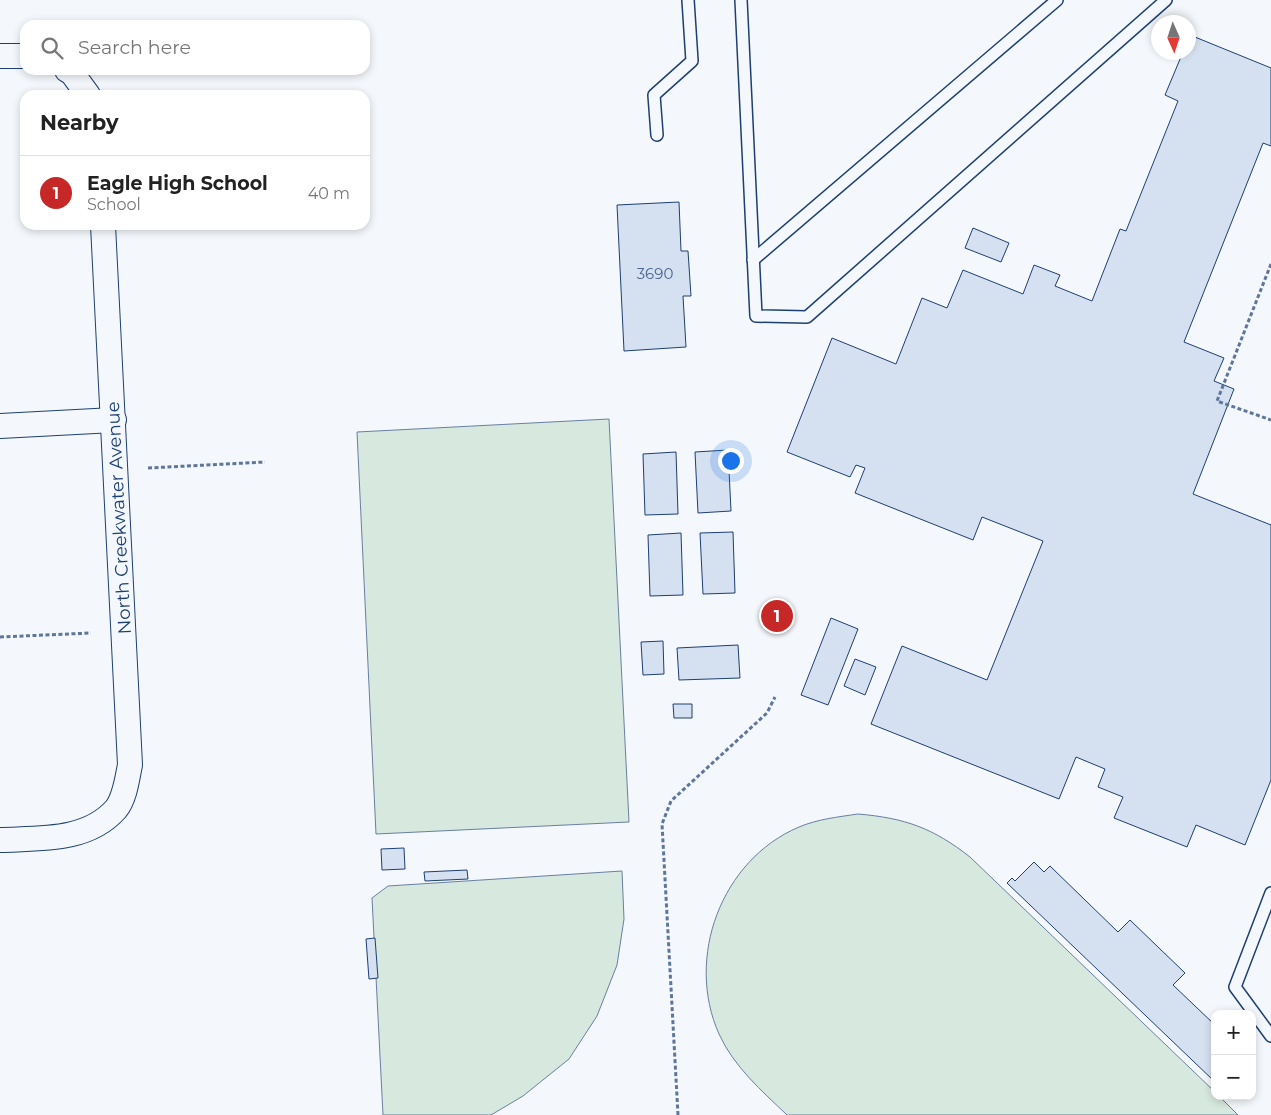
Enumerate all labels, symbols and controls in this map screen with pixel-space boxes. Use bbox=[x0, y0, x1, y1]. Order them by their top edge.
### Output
north arrow bbox=[1151, 15, 1196, 60]
search box bbox=[20, 20, 370, 75]
icon: search bbox=[38, 34, 66, 62]
text: Search here bbox=[78, 36, 191, 59]
text: Nearby bbox=[40, 110, 119, 135]
text: Eagle High School bbox=[87, 172, 268, 195]
text: 1 bbox=[53, 184, 59, 203]
text: 40 m bbox=[308, 184, 350, 203]
text: School bbox=[87, 195, 141, 214]
house number: 3690 bbox=[637, 264, 673, 283]
street label: North Creekwater Avenue bbox=[102, 401, 136, 635]
your location bbox=[718, 448, 744, 474]
pin: 1 bbox=[761, 597, 793, 635]
map controls bbox=[1211, 1010, 1256, 1100]
button: + bbox=[1211, 1010, 1256, 1055]
button: − bbox=[1211, 1055, 1256, 1100]

